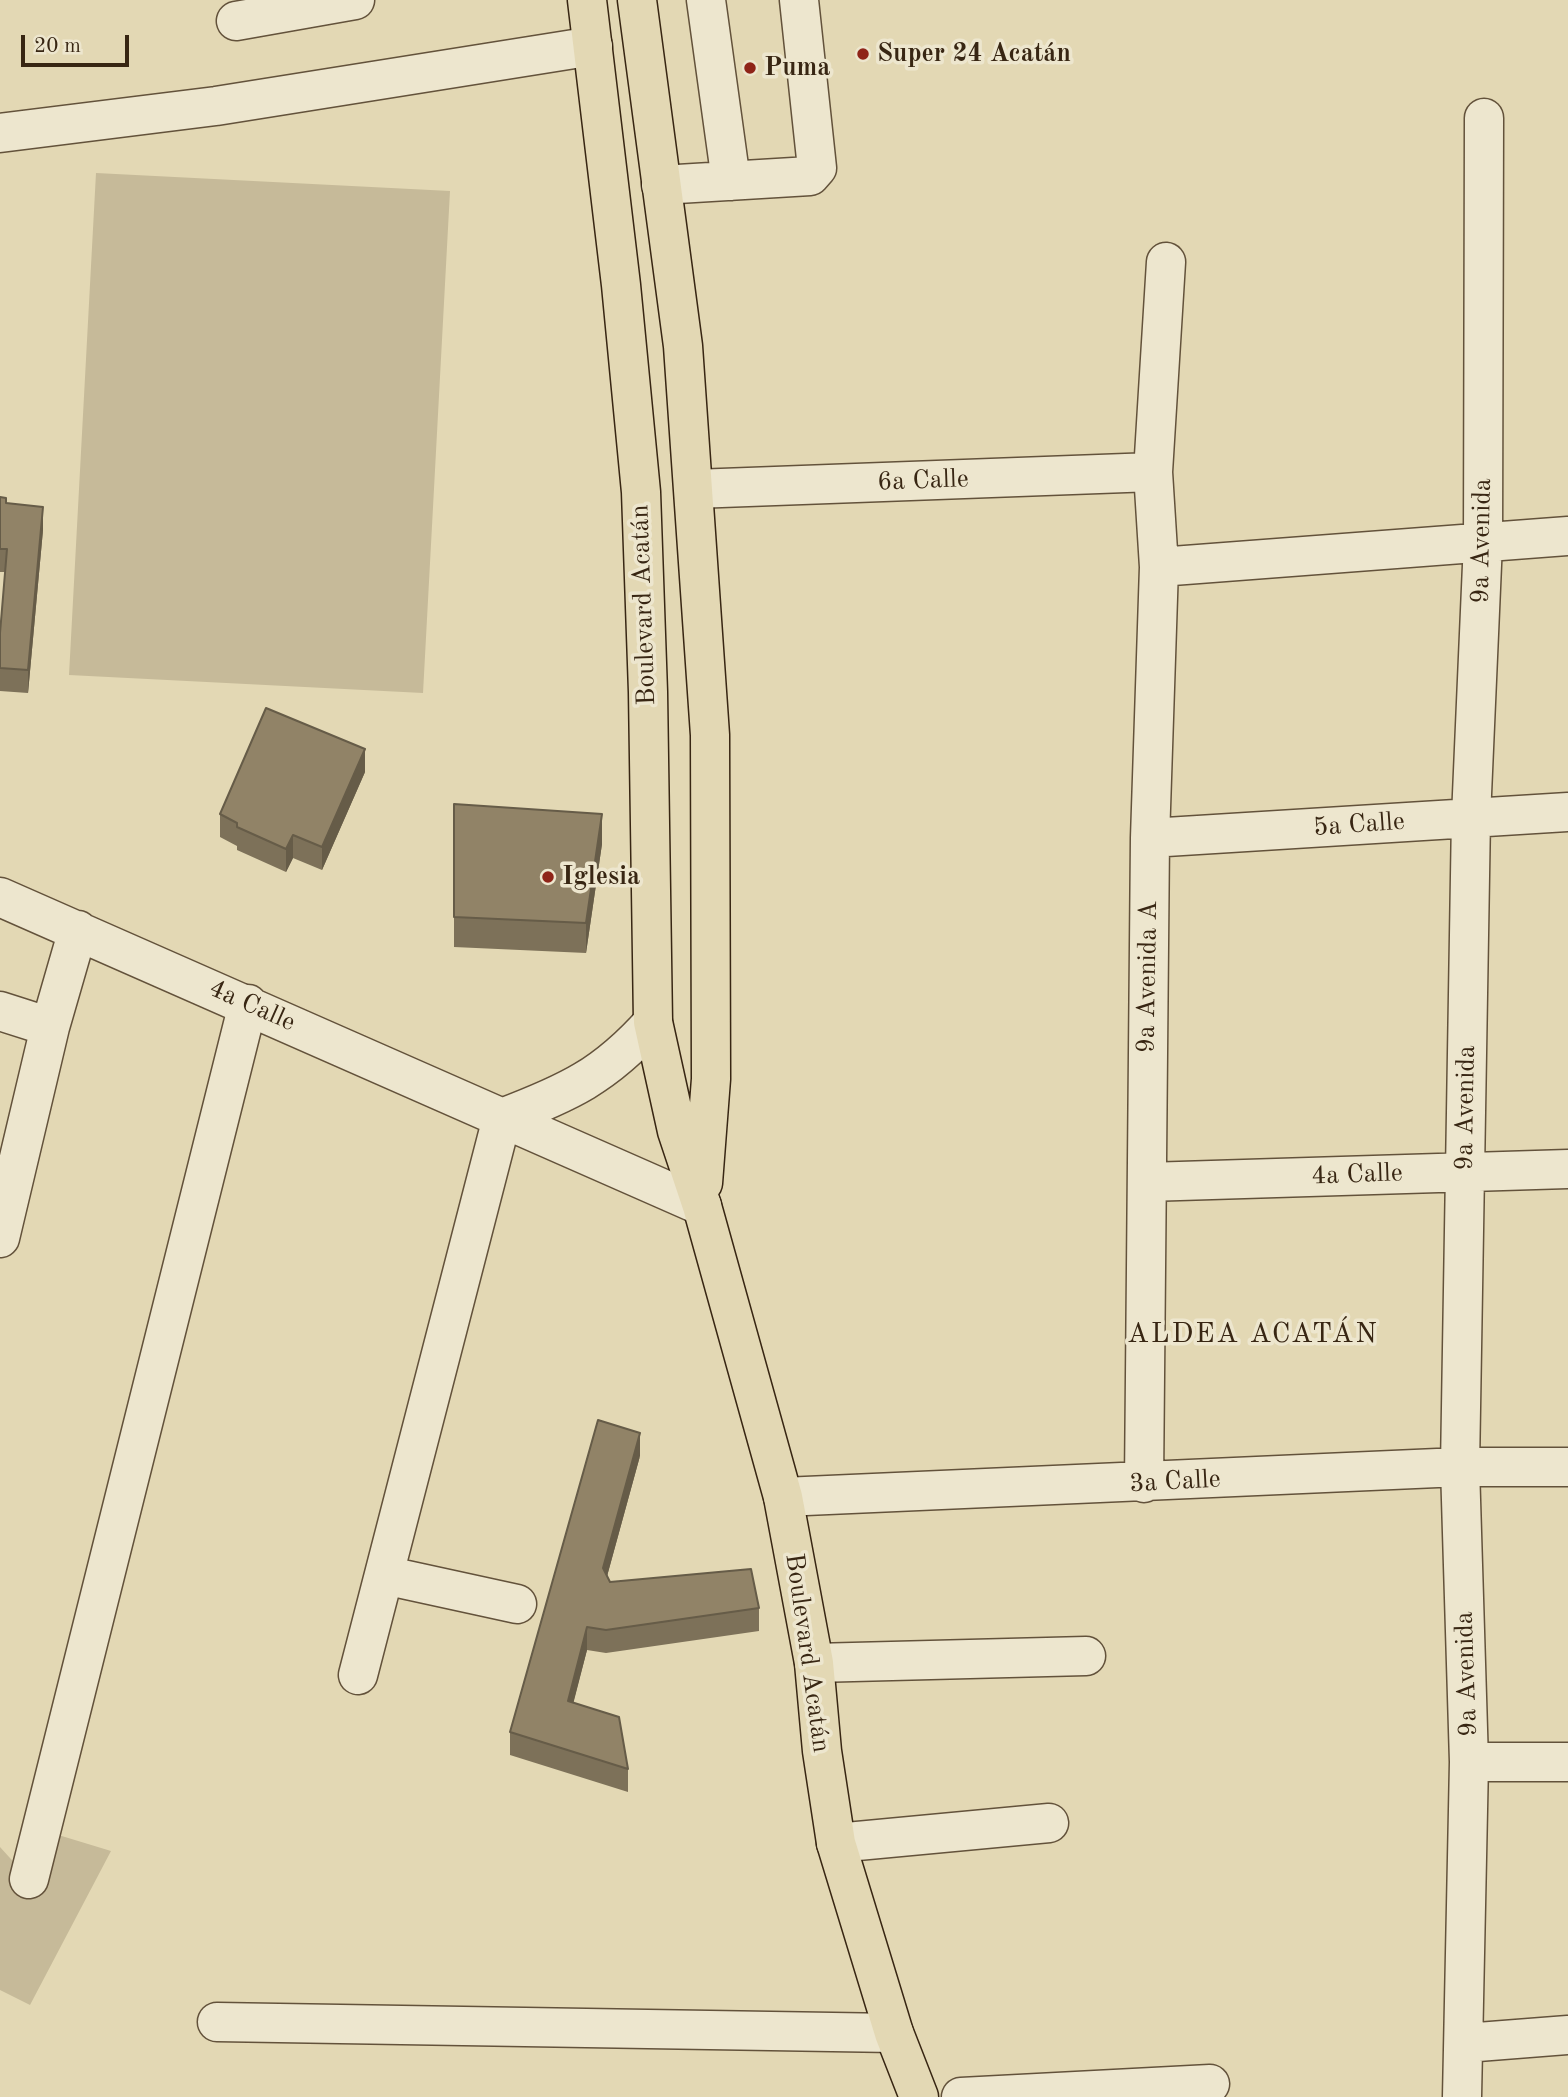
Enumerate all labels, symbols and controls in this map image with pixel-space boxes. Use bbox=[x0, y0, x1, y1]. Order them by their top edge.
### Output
scale bar bbox=[24, 21, 133, 65]
text: 20 m bbox=[34, 36, 81, 57]
place label: Super 24 Acatán bbox=[877, 38, 1071, 70]
marker: Super 24 Acatán bbox=[855, 46, 871, 62]
place label: Puma bbox=[764, 52, 831, 84]
marker: Puma bbox=[742, 60, 758, 76]
street label: 6a Calle bbox=[877, 464, 969, 498]
street label: 9a Avenida bbox=[1465, 478, 1499, 604]
street label: Boulevard Acatán bbox=[625, 504, 663, 706]
street label: 5a Calle bbox=[1312, 806, 1406, 844]
place label: Iglesia bbox=[562, 861, 640, 893]
marker: Iglesia bbox=[540, 869, 556, 885]
street label: 9a Avenida A bbox=[1131, 900, 1165, 1054]
street label: 4a Calle bbox=[204, 973, 300, 1039]
street label: 9a Avenida bbox=[1449, 1045, 1483, 1171]
street label: 4a Calle bbox=[1311, 1158, 1403, 1192]
district label: ALDEA ACATÁN bbox=[1129, 1318, 1377, 1352]
street label: 3a Calle bbox=[1129, 1464, 1221, 1500]
street label: Boulevard Acatán bbox=[778, 1551, 836, 1755]
street label: 9a Avenida bbox=[1449, 1611, 1485, 1737]

